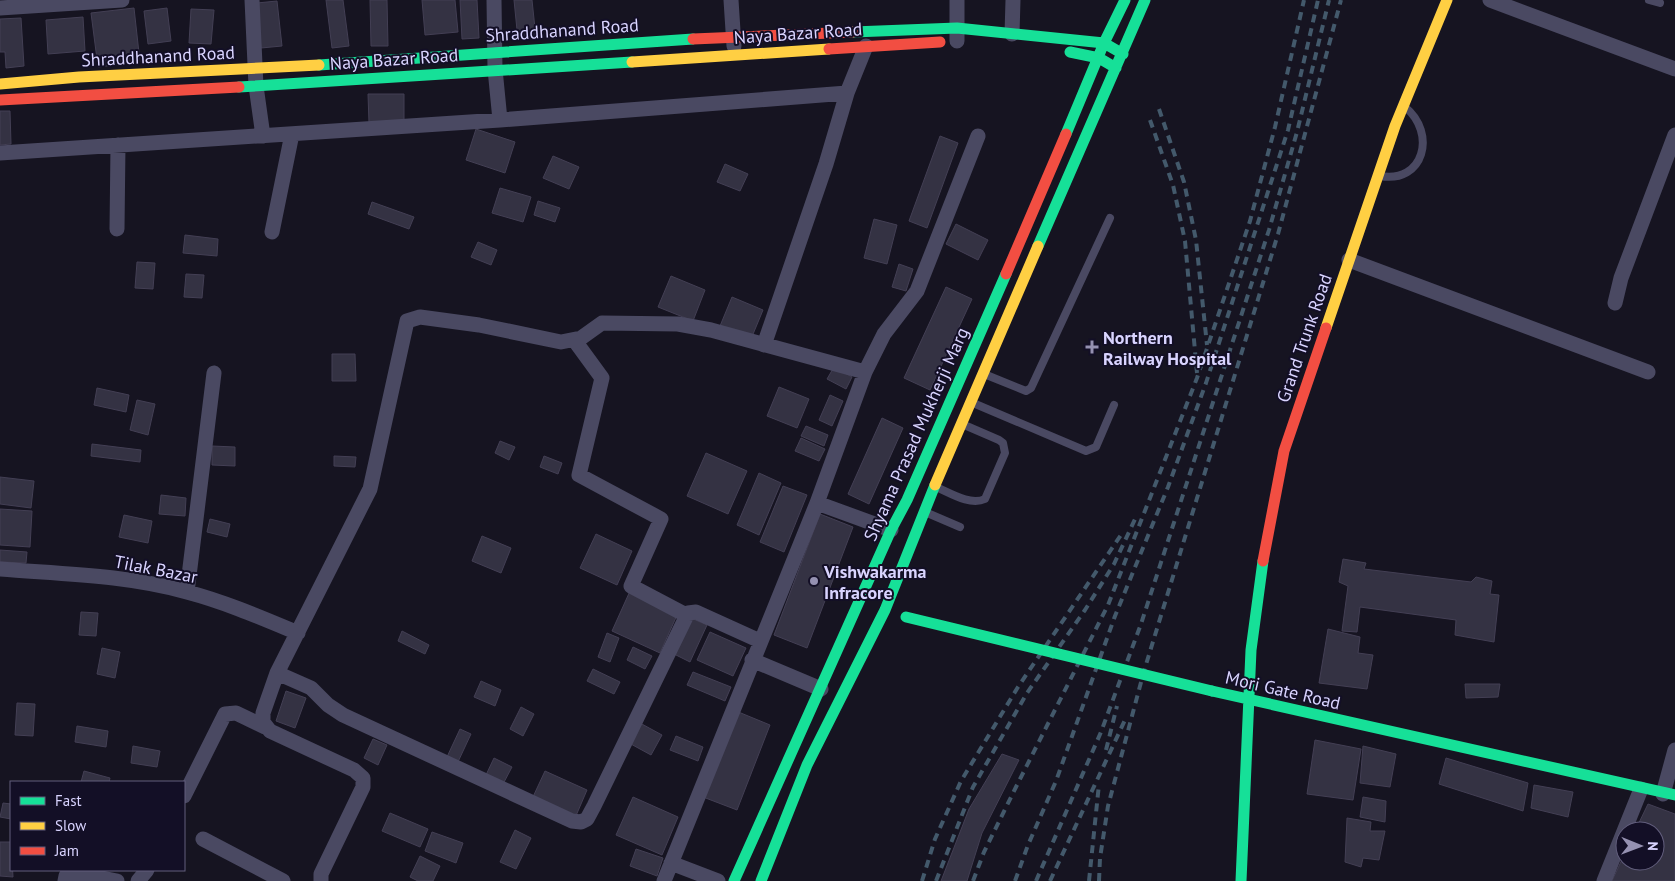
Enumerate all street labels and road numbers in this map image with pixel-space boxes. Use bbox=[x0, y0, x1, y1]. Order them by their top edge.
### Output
street label: Shraddhanand Road bbox=[484, 13, 640, 47]
street label: Naya Bazar Road bbox=[733, 17, 863, 49]
street label: Shraddhanand Road bbox=[81, 40, 235, 72]
street label: Naya Bazar Road bbox=[329, 43, 459, 75]
street label: Grand Trunk Road bbox=[1271, 271, 1337, 405]
street label: Shyama Prasad Mukherji Marg bbox=[858, 324, 974, 544]
street label: Tilak Bazar bbox=[112, 550, 200, 588]
street label: Mori Gate Road bbox=[1223, 666, 1343, 714]

